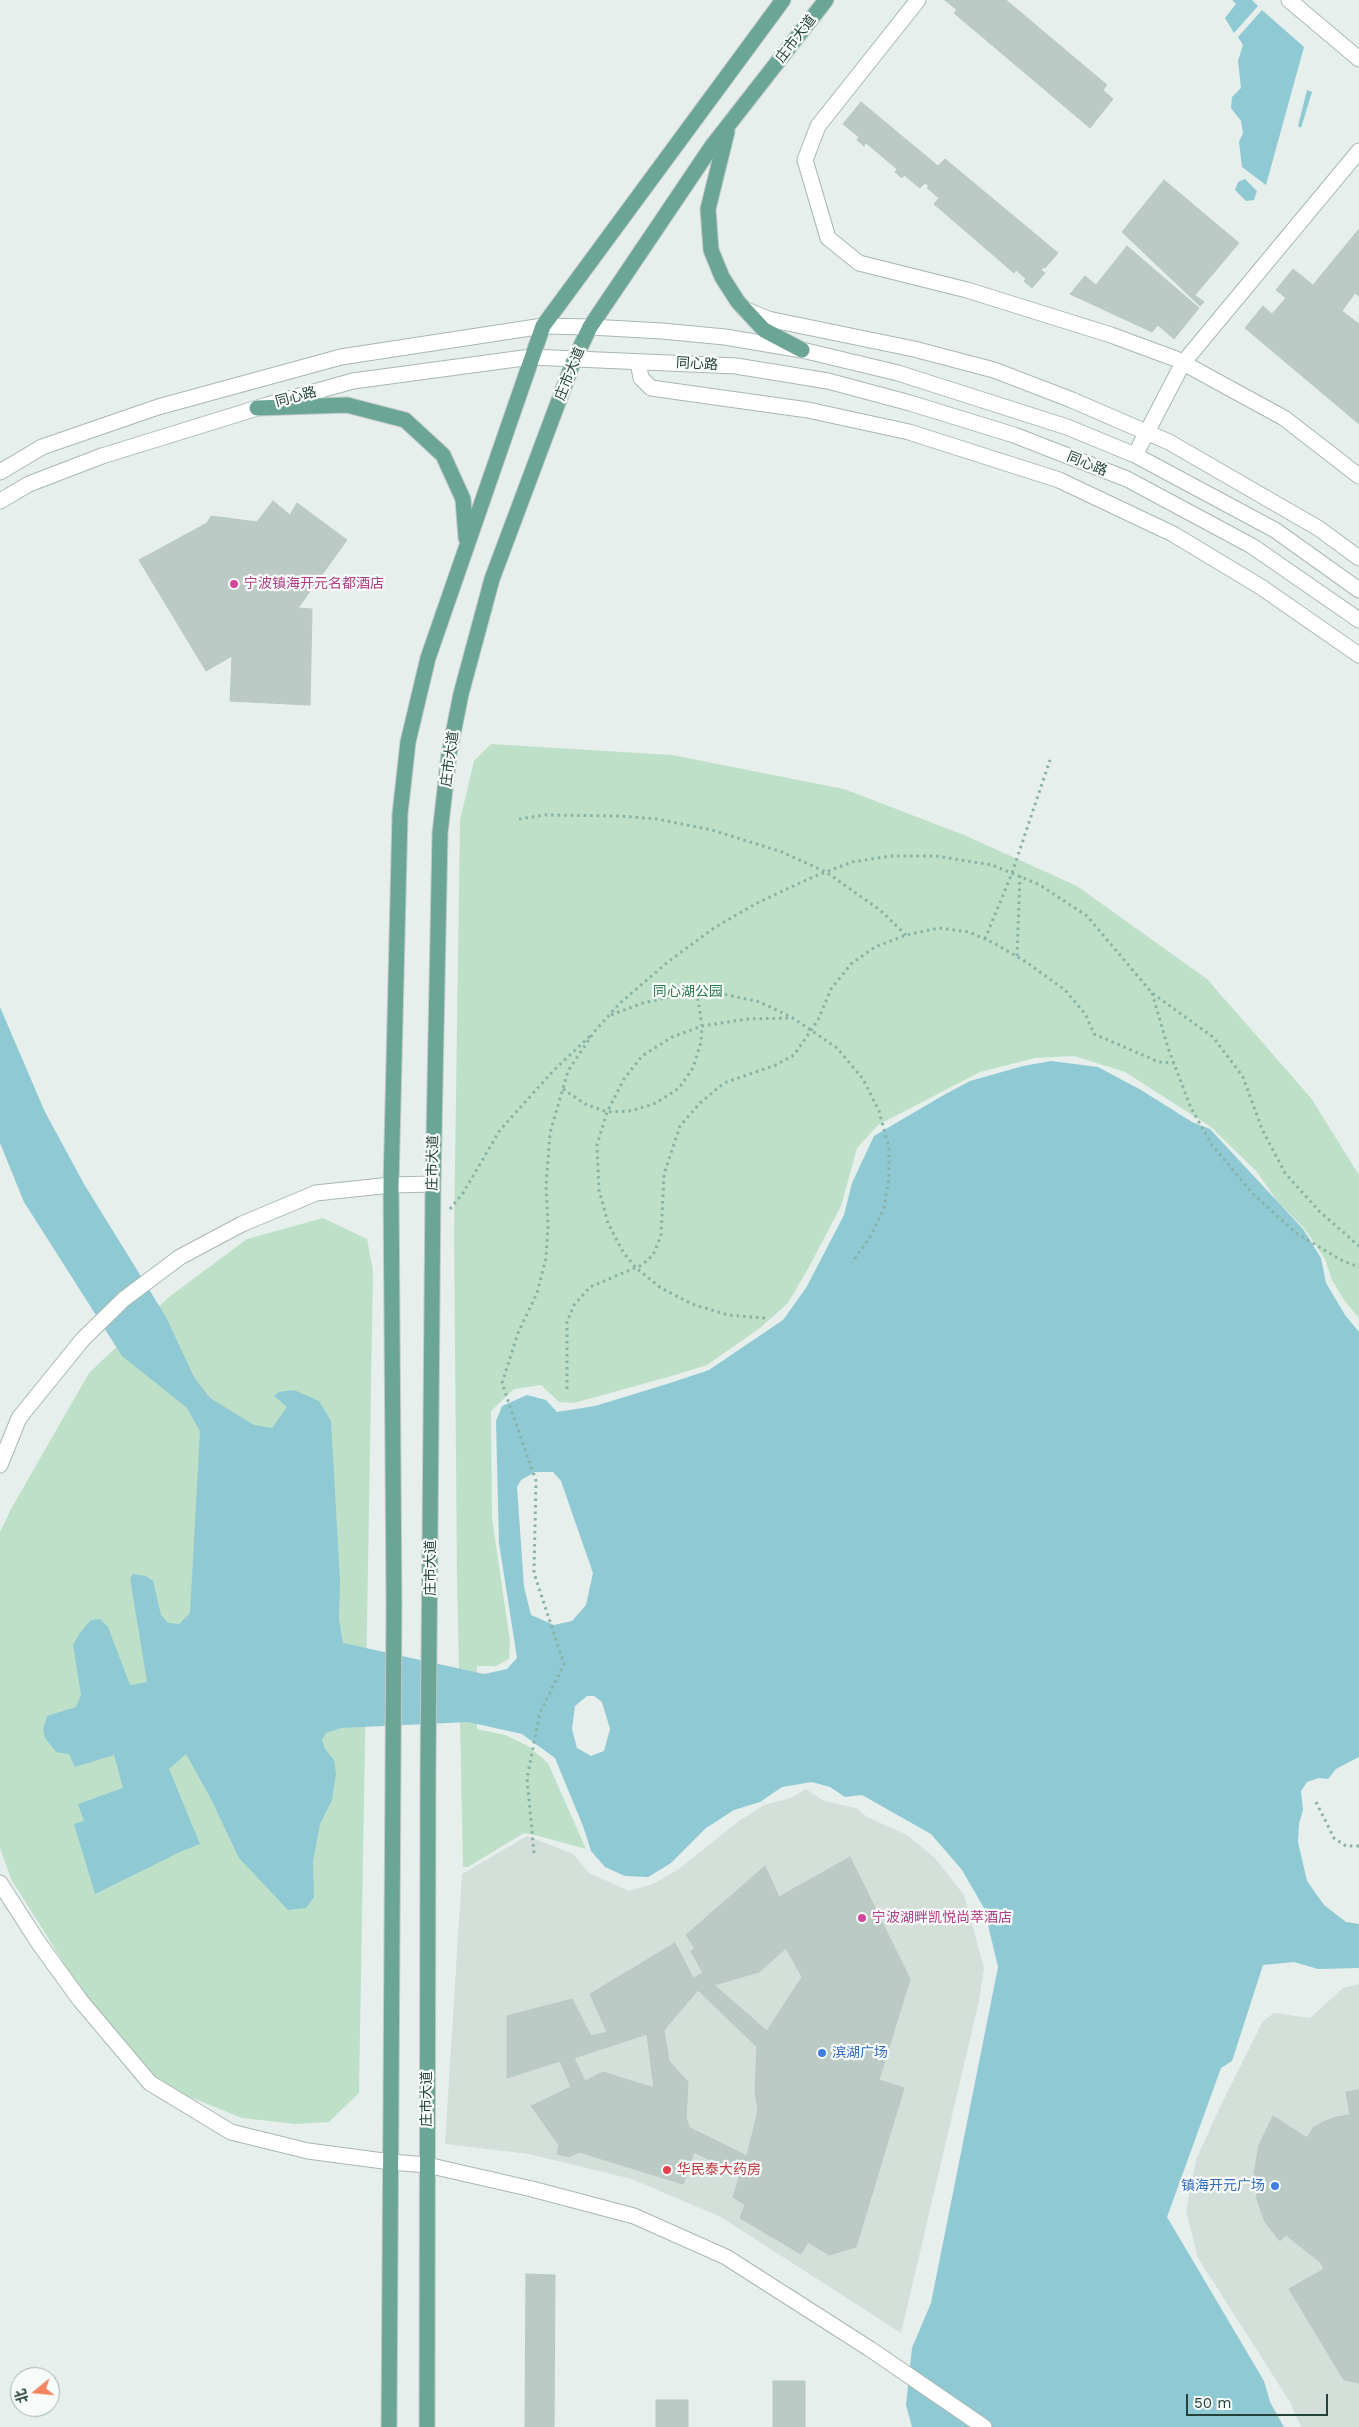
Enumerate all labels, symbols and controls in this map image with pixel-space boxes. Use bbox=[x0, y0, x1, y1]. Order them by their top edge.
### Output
street label: 庄市大道 bbox=[772, 12, 820, 66]
street label: 庄市大道 bbox=[552, 345, 588, 403]
street label: 同心路 bbox=[676, 355, 718, 373]
street label: 同心路 bbox=[274, 383, 318, 411]
street label: 同心路 bbox=[1064, 448, 1110, 480]
place label: 宁波镇海开元名都酒店 bbox=[244, 576, 384, 592]
marker: 宁波镇海开元名都酒店 bbox=[228, 578, 240, 590]
street label: 庄市大道 bbox=[438, 730, 462, 788]
park label: 同心湖公园 bbox=[653, 984, 723, 1000]
street label: 庄市大道 bbox=[424, 1135, 442, 1191]
street label: 庄市大道 bbox=[423, 1540, 439, 1596]
place label: 宁波湖畔凯悦尚萃酒店 bbox=[872, 1910, 1012, 1926]
marker: 宁波湖畔凯悦尚萃酒店 bbox=[856, 1912, 868, 1924]
place label: 滨湖广场 bbox=[832, 2045, 888, 2061]
marker: 滨湖广场 bbox=[816, 2047, 828, 2059]
street label: 庄市大道 bbox=[419, 2071, 435, 2127]
place label: 华民泰大药房 bbox=[677, 2162, 761, 2178]
marker: 华民泰大药房 bbox=[661, 2164, 673, 2176]
place label: 镇海开元广场 bbox=[1181, 2178, 1265, 2194]
marker: 镇海开元广场 bbox=[1269, 2180, 1281, 2192]
north arrow bbox=[10, 2367, 60, 2417]
scale bar bbox=[1189, 2384, 1332, 2416]
text: 北 bbox=[12, 2387, 31, 2405]
text: 50 m bbox=[1194, 2394, 1231, 2412]

